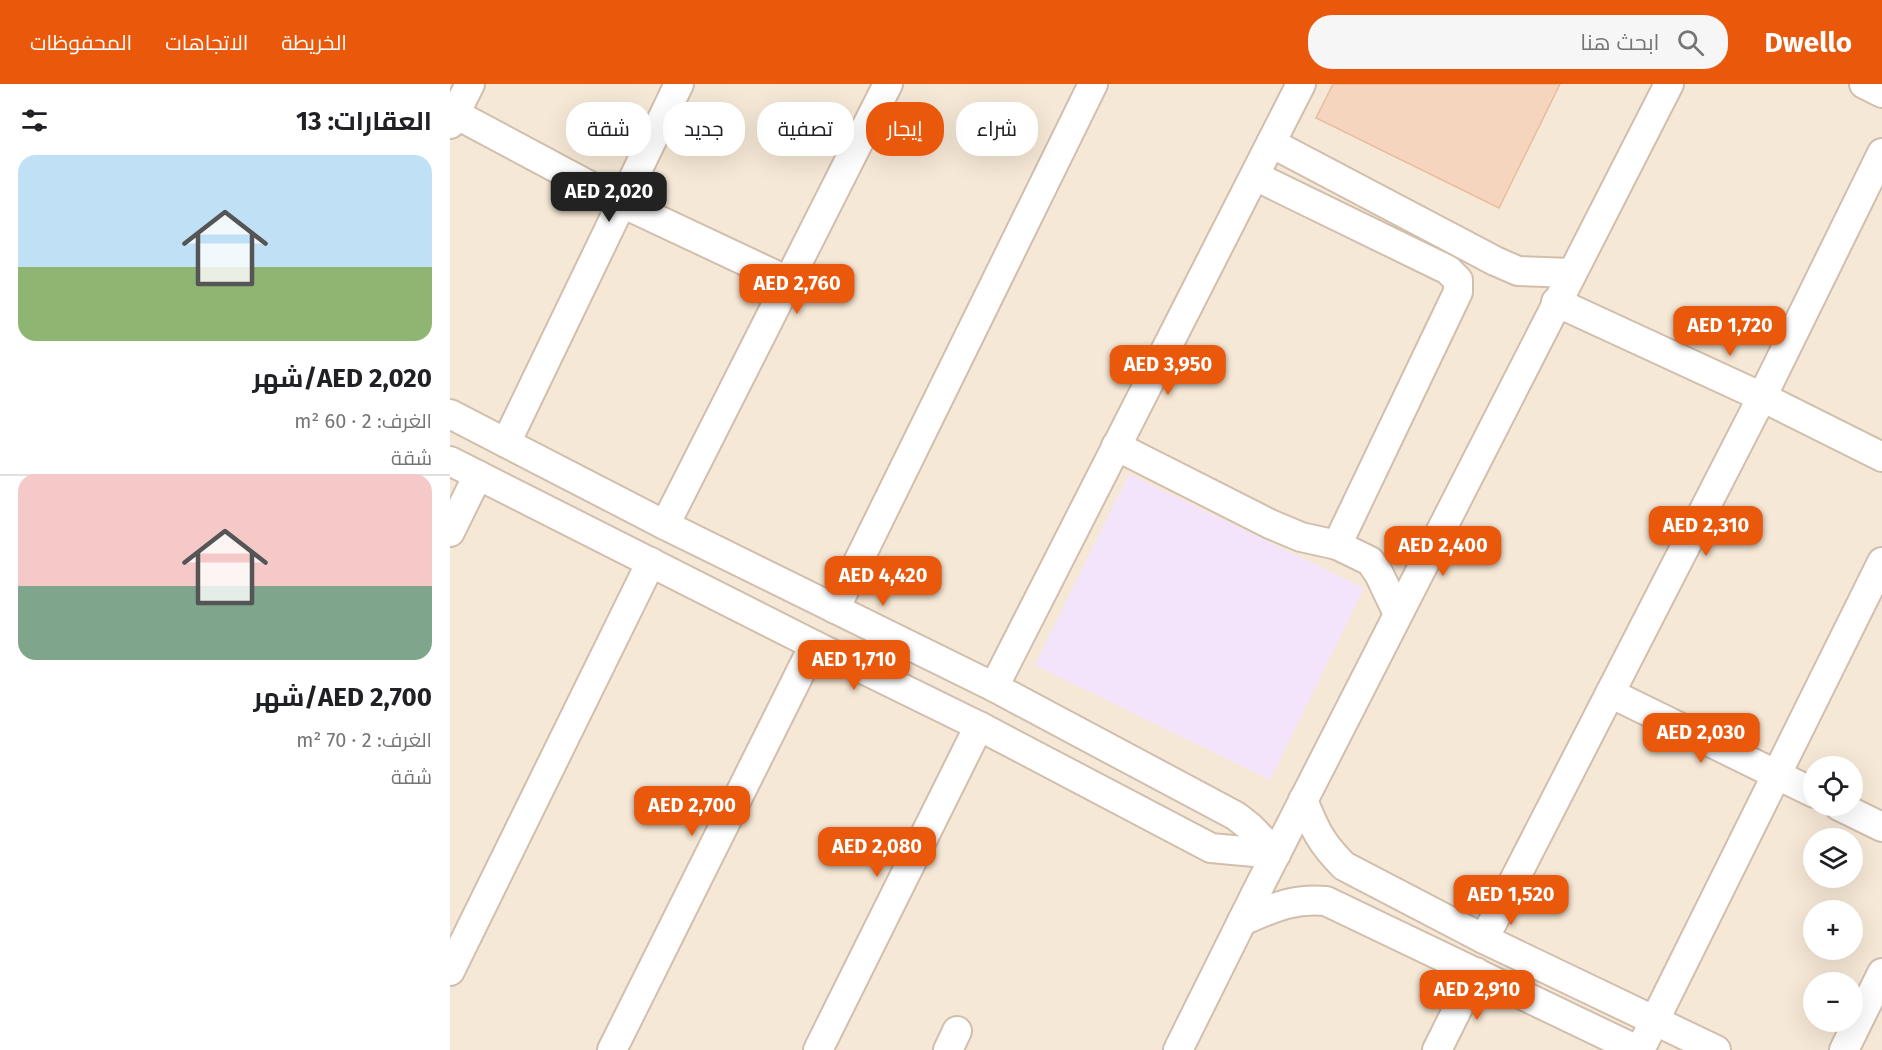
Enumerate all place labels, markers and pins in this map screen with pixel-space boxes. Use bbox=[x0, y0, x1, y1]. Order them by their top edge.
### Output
pin: AED 2,020 bbox=[540, 172, 678, 223]
pin: AED 2,760 bbox=[728, 264, 866, 315]
pin: AED 1,720 bbox=[1661, 306, 1799, 357]
pin: AED 3,950 bbox=[1099, 345, 1237, 396]
pin: AED 2,310 bbox=[1637, 506, 1775, 557]
pin: AED 2,400 bbox=[1374, 526, 1512, 577]
pin: AED 4,420 bbox=[814, 556, 952, 607]
pin: AED 1,710 bbox=[785, 640, 923, 691]
pin: AED 2,030 bbox=[1632, 713, 1770, 764]
pin: AED 2,700 bbox=[623, 786, 761, 837]
pin: AED 2,080 bbox=[808, 827, 946, 878]
pin: AED 1,520 bbox=[1442, 875, 1580, 926]
pin: AED 2,910 bbox=[1408, 970, 1546, 1021]

